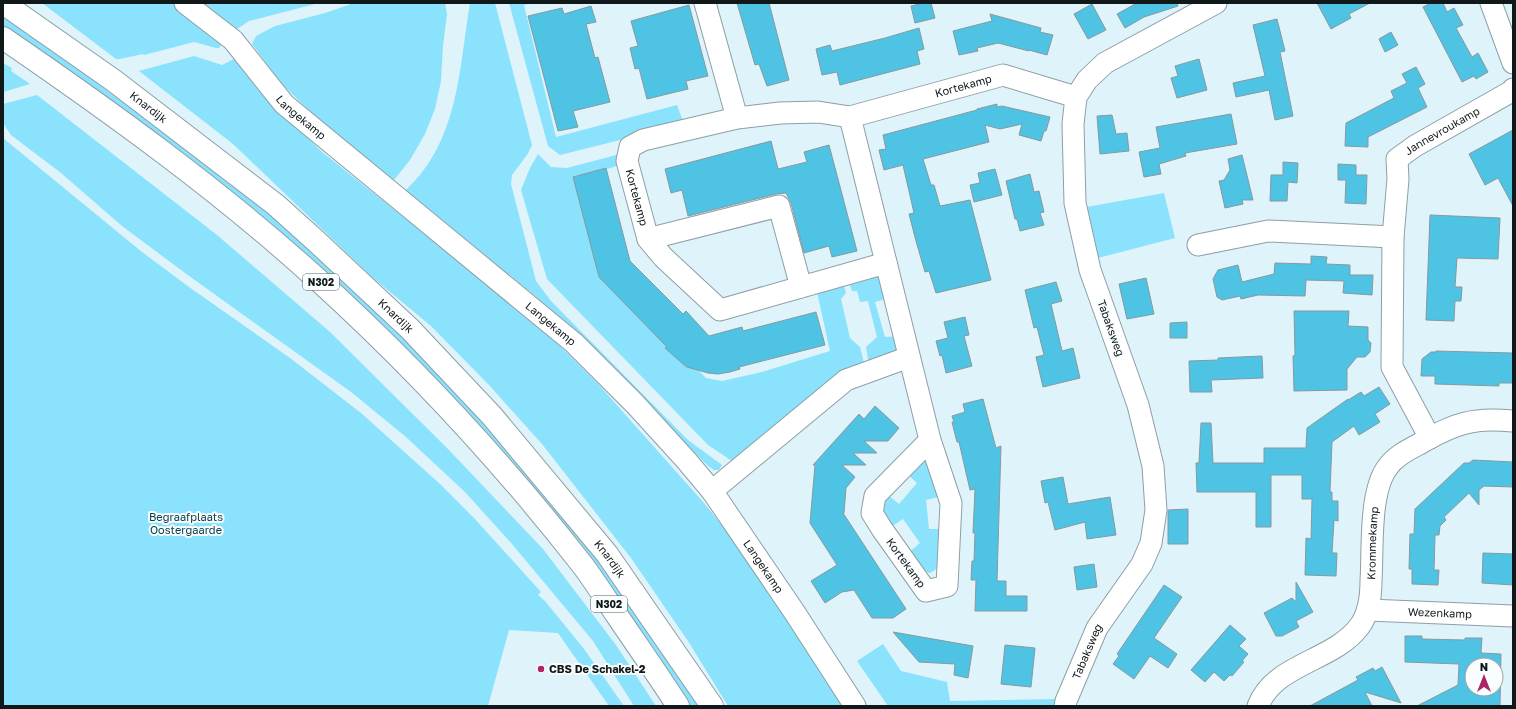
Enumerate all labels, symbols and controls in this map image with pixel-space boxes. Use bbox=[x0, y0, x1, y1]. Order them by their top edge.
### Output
street label: Kortekamp bbox=[933, 71, 993, 99]
street label: Knardijk bbox=[128, 88, 170, 125]
street label: Langekamp bbox=[274, 92, 329, 142]
street label: Jannevroukamp bbox=[1402, 104, 1482, 157]
street label: Kortekamp bbox=[623, 167, 651, 227]
road number: N302 bbox=[303, 274, 339, 290]
street label: Knardijk bbox=[376, 296, 417, 335]
street label: Tabaksweg bbox=[1095, 298, 1128, 358]
street label: Langekamp bbox=[523, 299, 579, 348]
street label: Krommekamp bbox=[1364, 505, 1381, 580]
park label: Begraafplaats Oostergaarde bbox=[149, 510, 223, 536]
street label: Kortekamp bbox=[884, 535, 929, 590]
street label: Knardijk bbox=[592, 537, 628, 580]
street label: Langekamp bbox=[741, 537, 787, 595]
road number: N302 bbox=[591, 596, 627, 612]
street label: Wezenkamp bbox=[1408, 605, 1473, 620]
street label: Tabaksweg bbox=[1069, 621, 1104, 681]
north arrow bbox=[1464, 657, 1504, 697]
text: N bbox=[1480, 660, 1488, 673]
place label: CBS De Schakel-2 bbox=[549, 662, 646, 675]
marker: CBS De Schakel-2 bbox=[536, 664, 546, 674]

